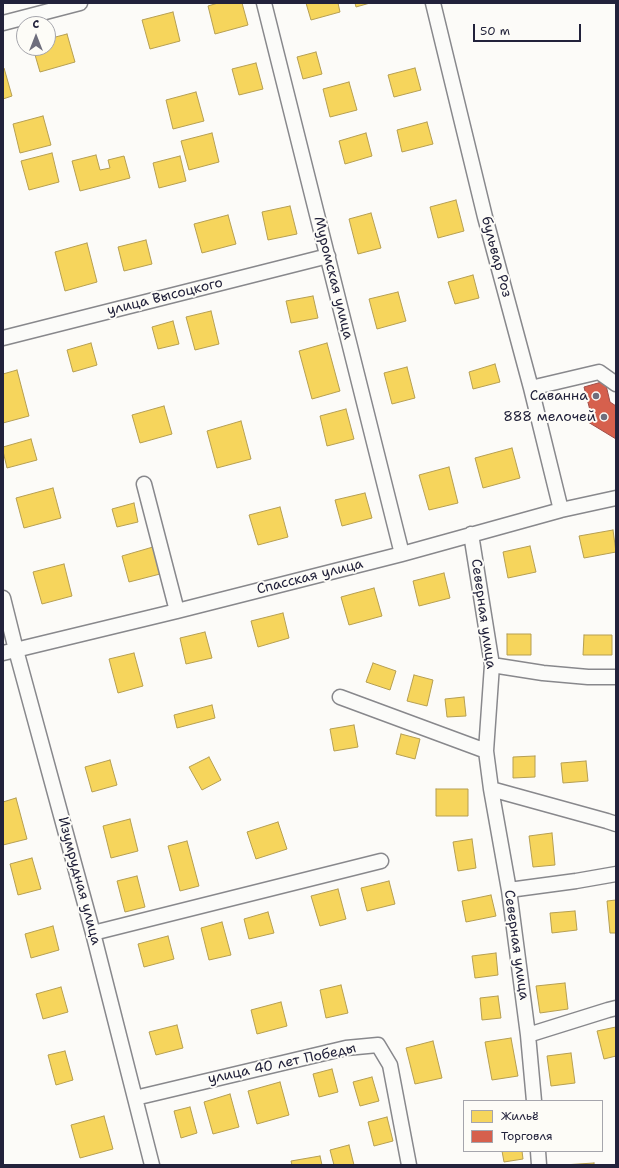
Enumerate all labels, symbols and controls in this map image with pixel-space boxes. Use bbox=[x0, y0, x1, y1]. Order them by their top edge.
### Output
north arrow bbox=[16, 16, 56, 56]
scale bar bbox=[475, 16, 583, 42]
text: С bbox=[33, 17, 39, 32]
text: 50 m bbox=[480, 23, 510, 39]
street label: Муромская улица bbox=[310, 215, 356, 341]
street label: бульвар Роз bbox=[477, 215, 515, 299]
street label: улица Высоцкого bbox=[105, 274, 225, 320]
place label: Саванна bbox=[530, 388, 588, 404]
marker: Саванна bbox=[591, 391, 601, 401]
place label: 888 мелочей bbox=[503, 409, 596, 425]
marker: 888 мелочей bbox=[599, 412, 609, 422]
street label: Спасская улица bbox=[255, 556, 365, 598]
street label: Северная улица bbox=[467, 558, 499, 670]
street label: Изумрудная улица bbox=[54, 815, 104, 947]
street label: Северная улица bbox=[500, 889, 532, 1001]
street label: улица 40 лет Победы bbox=[206, 1040, 358, 1088]
legend bbox=[463, 1100, 603, 1152]
text: Жильё bbox=[501, 1108, 539, 1124]
text: Торговля bbox=[501, 1128, 553, 1144]

